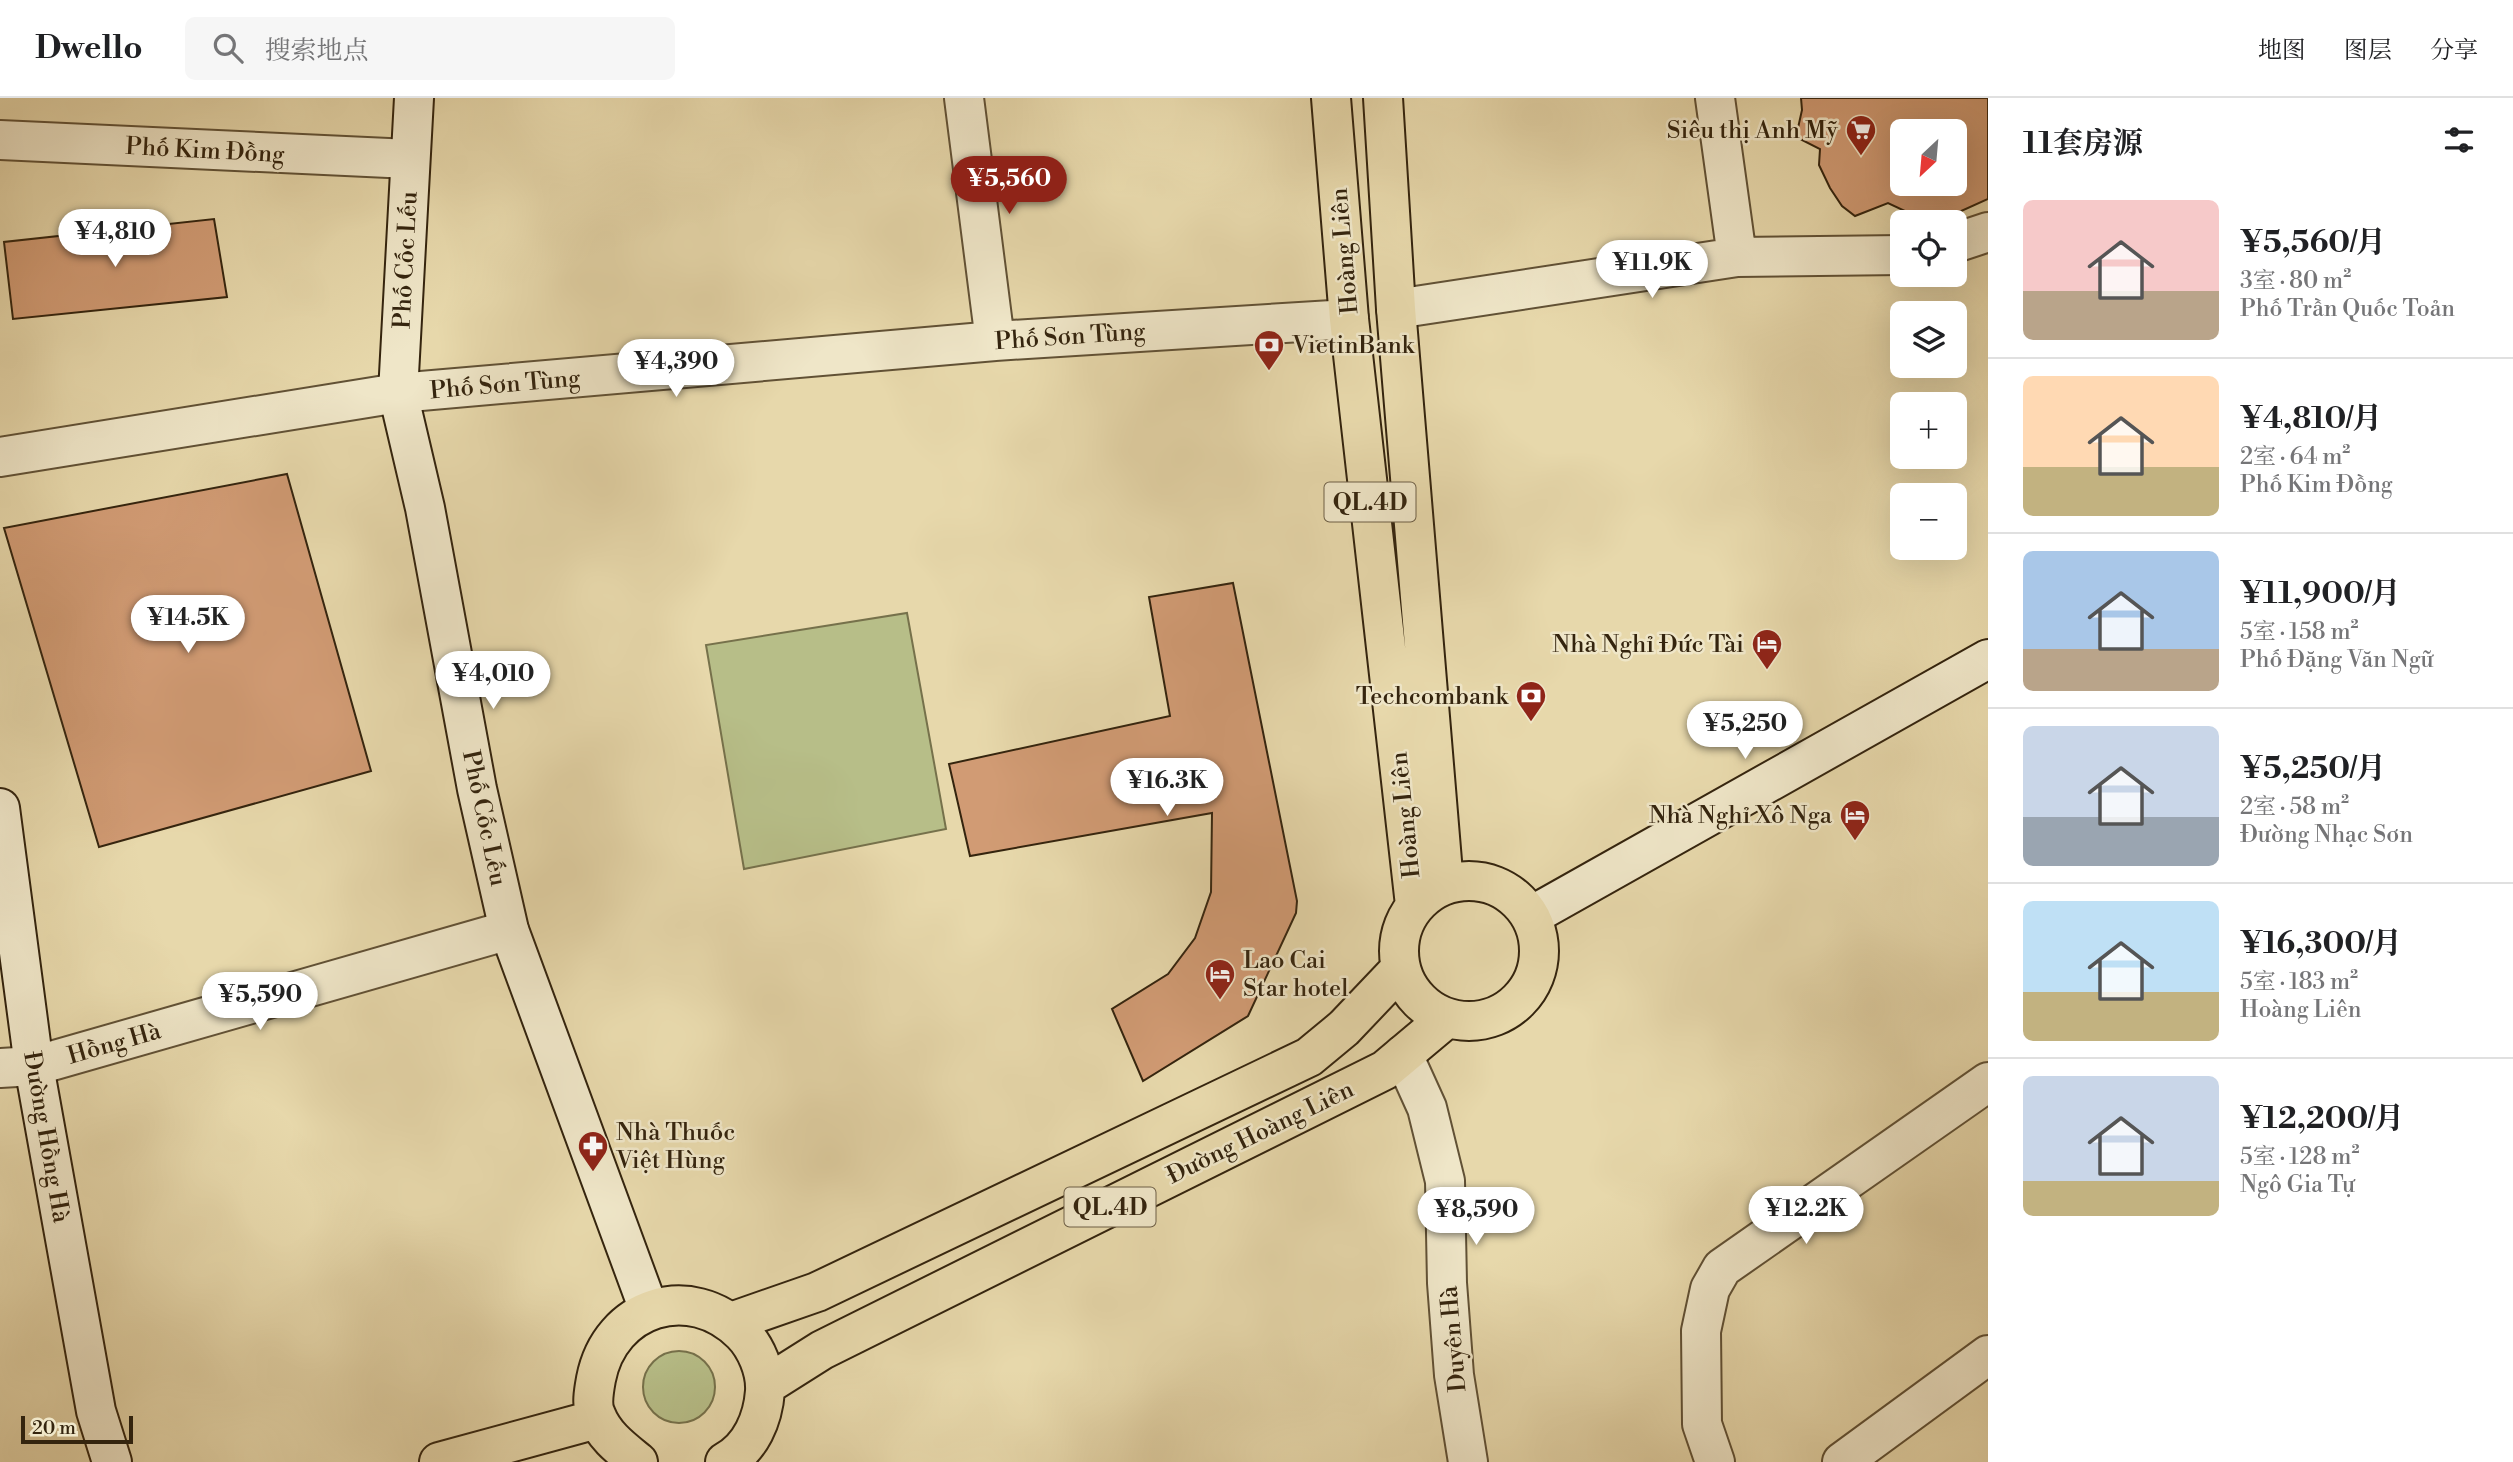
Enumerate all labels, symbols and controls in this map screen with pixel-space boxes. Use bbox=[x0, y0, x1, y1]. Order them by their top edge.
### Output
search box bbox=[185, 17, 675, 80]
text: Dwello bbox=[35, 28, 143, 69]
icon: search bbox=[209, 29, 247, 67]
text: 搜索地点 bbox=[265, 35, 369, 67]
text: 地图 bbox=[2258, 36, 2306, 66]
text: 图层 bbox=[2344, 36, 2392, 66]
text: 分享 bbox=[2430, 36, 2478, 66]
supermarket icon: Siêu thị Anh Mỹ bbox=[1844, 113, 1878, 157]
place label: Siêu thị Anh Mỹ bbox=[1667, 116, 1838, 146]
north arrow bbox=[1890, 119, 1967, 196]
map controls bbox=[1890, 119, 1967, 560]
icon: filters bbox=[2440, 121, 2478, 159]
text: 11套房源 bbox=[2023, 125, 2143, 163]
street label: Phố Kim Đồng bbox=[125, 132, 286, 170]
pin: ¥5,560 bbox=[952, 156, 1066, 216]
text: ¥5,560 bbox=[967, 165, 1051, 193]
street label: Hoàng Liên bbox=[1325, 186, 1365, 315]
street label: Phố Cốc Lếu bbox=[387, 190, 425, 330]
pin: ¥4,810 bbox=[58, 209, 172, 269]
button: locate bbox=[1890, 210, 1967, 287]
text: ¥4,810 bbox=[74, 218, 156, 246]
text: ¥5,560/月 bbox=[2240, 224, 2386, 262]
icon: home bbox=[2079, 228, 2163, 312]
pin: ¥11.9K bbox=[1595, 240, 1709, 300]
text: ¥11.9K bbox=[1612, 249, 1692, 277]
text: 3室 · 80 m² bbox=[2240, 267, 2351, 295]
text: Phố Trần Quốc Toản bbox=[2240, 295, 2455, 323]
button: layers bbox=[1890, 301, 1967, 378]
street label: Phố Sơn Tùng bbox=[994, 317, 1147, 357]
bank icon: VietinBank bbox=[1252, 328, 1286, 372]
place label: VietinBank bbox=[1291, 331, 1416, 361]
pin: ¥4,390 bbox=[619, 340, 733, 399]
text: ¥4,390 bbox=[633, 348, 719, 376]
street label: Phố Sơn Tùng bbox=[429, 363, 582, 407]
button: + bbox=[1890, 392, 1967, 469]
text: ¥4,810/月 bbox=[2240, 400, 2382, 438]
icon: home bbox=[2079, 404, 2163, 488]
text: 2室 · 64 m² bbox=[2240, 443, 2350, 471]
text: Phố Kim Đồng bbox=[2240, 471, 2393, 499]
road number: QL.4D bbox=[1324, 482, 1416, 522]
button: − bbox=[1890, 483, 1967, 560]
text: ¥11,900/月 bbox=[2240, 575, 2401, 613]
icon: home bbox=[2079, 579, 2163, 663]
pin: ¥14.5K bbox=[131, 596, 245, 655]
text: ¥14.5K bbox=[147, 604, 229, 632]
text: 5室 · 158 m² bbox=[2240, 618, 2359, 646]
hotel icon: Nhà Nghỉ Đức Tài bbox=[1750, 627, 1784, 671]
place label: Nhà Nghỉ Đức Tài bbox=[1552, 630, 1744, 660]
text: Phố Đặng Văn Ngữ bbox=[2240, 646, 2434, 674]
pin: ¥4,010 bbox=[436, 652, 550, 711]
text: ¥4,010 bbox=[451, 660, 535, 688]
bank icon: Techcombank bbox=[1514, 679, 1548, 723]
place label: Techcombank bbox=[1356, 682, 1509, 712]
pin: ¥5,250 bbox=[1688, 702, 1802, 761]
text: ¥5,250 bbox=[1703, 710, 1787, 738]
street label: Phố Cốc Lếu bbox=[455, 748, 513, 889]
street label: Hoàng Liên bbox=[1384, 750, 1428, 880]
text: ¥5,250/月 bbox=[2240, 750, 2386, 788]
icon: home bbox=[2079, 754, 2163, 838]
pin: ¥16.3K bbox=[1110, 758, 1224, 818]
text: ¥16.3K bbox=[1126, 767, 1208, 795]
text: 2室 · 58 m² bbox=[2240, 793, 2349, 821]
hotel icon: Nhà Nghỉ Xô Nga bbox=[1838, 798, 1872, 842]
place label: Nhà Nghỉ Xô Nga bbox=[1649, 801, 1833, 831]
text: Đường Nhạc Sơn bbox=[2240, 821, 2413, 849]
text: ¥16,300/月 bbox=[2240, 925, 2402, 963]
icon: home bbox=[2079, 929, 2163, 1013]
place label: Lao Cai Star hotel bbox=[1243, 946, 1348, 1004]
hotel icon: Lao Cai Star hotel bbox=[1203, 957, 1237, 1001]
text: 5室 · 183 m² bbox=[2240, 968, 2358, 996]
pin: ¥5,590 bbox=[203, 972, 317, 1032]
text: ¥5,590 bbox=[218, 981, 302, 1009]
text: Hoàng Liên bbox=[2240, 996, 2362, 1024]
street label: Hồng Hà bbox=[64, 1016, 165, 1072]
street label: Đường Hồng Hà bbox=[16, 1049, 76, 1226]
street label: Đường Hoàng Liên bbox=[1162, 1075, 1359, 1191]
text: ¥12,200/月 bbox=[2240, 1100, 2404, 1138]
icon: home bbox=[2079, 1104, 2163, 1188]
place label: Nhà Thuốc Việt Hùng bbox=[615, 1118, 735, 1176]
pharmacy icon: Nhà Thuốc Việt Hùng bbox=[576, 1129, 610, 1173]
text: 5室 · 128 m² bbox=[2240, 1143, 2360, 1171]
text: Ngô Gia Tự bbox=[2240, 1171, 2355, 1199]
pin: ¥12.2K bbox=[1749, 1186, 1863, 1246]
road number: QL.4D bbox=[1064, 1188, 1156, 1226]
pin: ¥8,590 bbox=[1419, 1188, 1533, 1247]
text: ¥12.2K bbox=[1765, 1195, 1847, 1223]
text: ¥8,590 bbox=[1434, 1196, 1518, 1224]
street label: Duyên Hà bbox=[1434, 1284, 1474, 1393]
scale bar bbox=[21, 1413, 133, 1445]
text: 20 m bbox=[32, 1416, 76, 1440]

